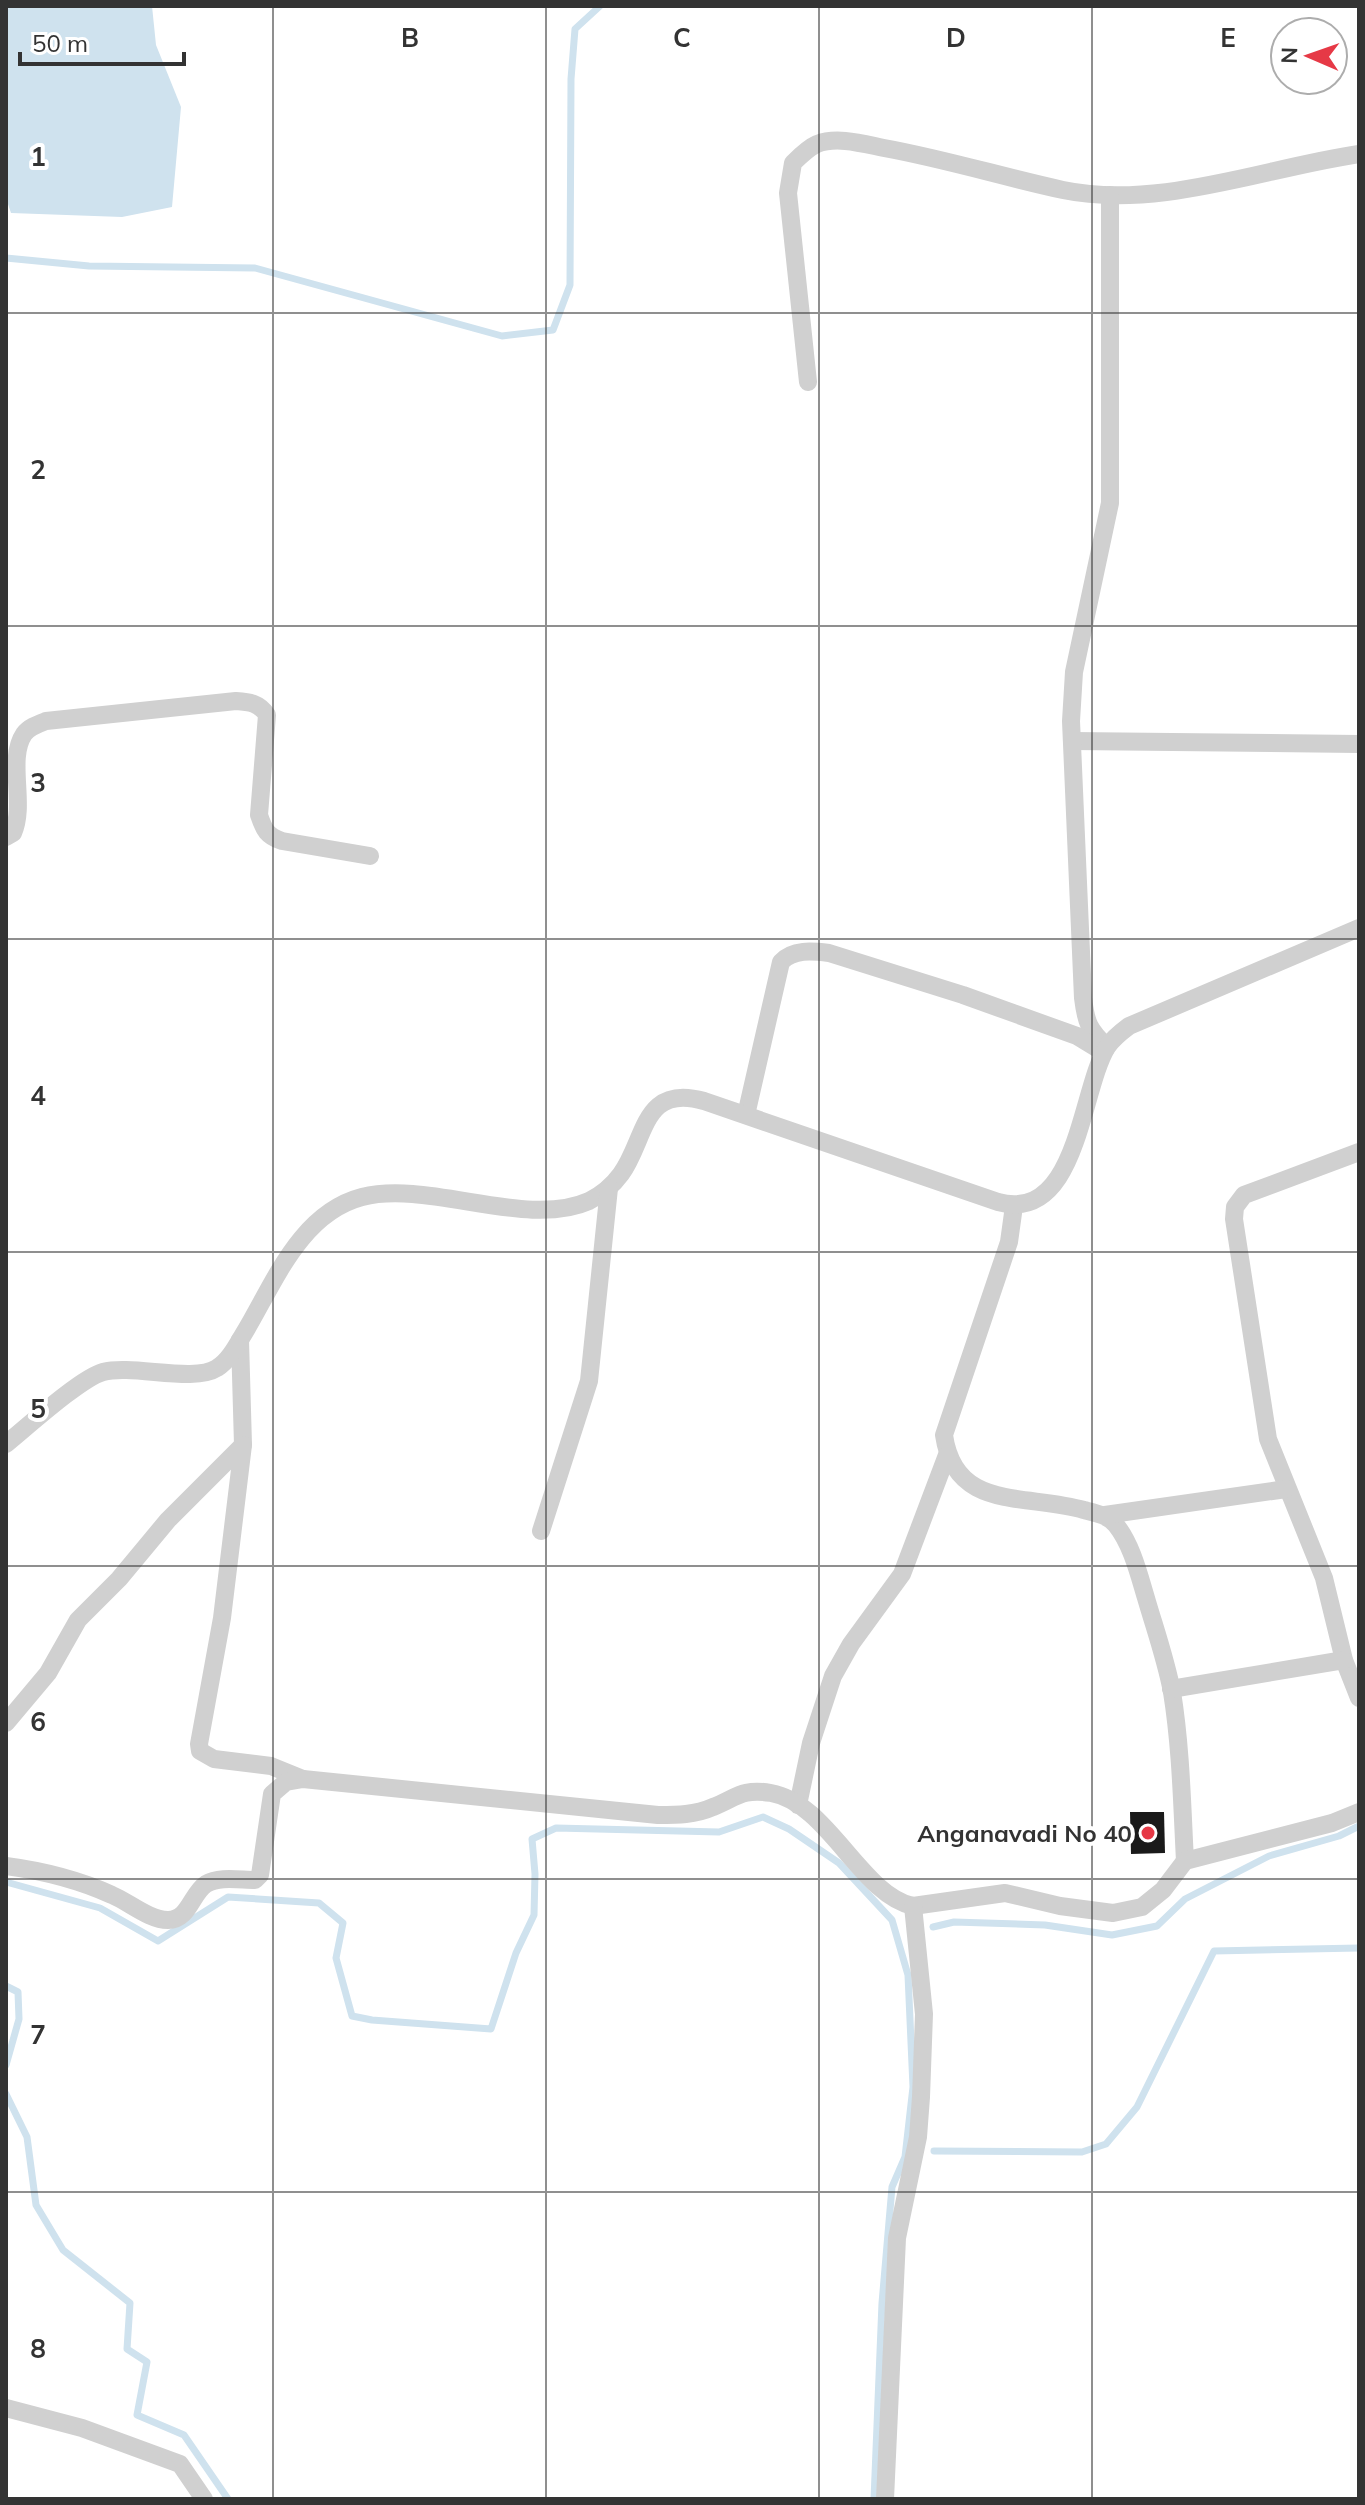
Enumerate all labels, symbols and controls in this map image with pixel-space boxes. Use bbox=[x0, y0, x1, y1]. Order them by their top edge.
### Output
scale bar bbox=[20, 16, 184, 66]
north arrow bbox=[1269, 16, 1349, 96]
text: B bbox=[401, 21, 419, 54]
text: C bbox=[673, 21, 691, 54]
text: D bbox=[946, 21, 966, 54]
text: E bbox=[1220, 21, 1236, 54]
text: 50 m bbox=[32, 28, 88, 58]
text: N bbox=[1275, 47, 1303, 64]
text: 1 bbox=[30, 140, 46, 173]
text: 2 bbox=[30, 453, 46, 486]
text: 3 bbox=[30, 766, 46, 799]
text: 4 bbox=[30, 1079, 46, 1112]
text: 5 bbox=[30, 1392, 46, 1425]
text: 6 bbox=[30, 1705, 46, 1738]
place label: Anganavadi No 40 bbox=[917, 1818, 1132, 1848]
marker: Anganavadi No 40 bbox=[1139, 1824, 1157, 1842]
text: 7 bbox=[30, 2018, 46, 2051]
text: 8 bbox=[30, 2332, 46, 2365]

